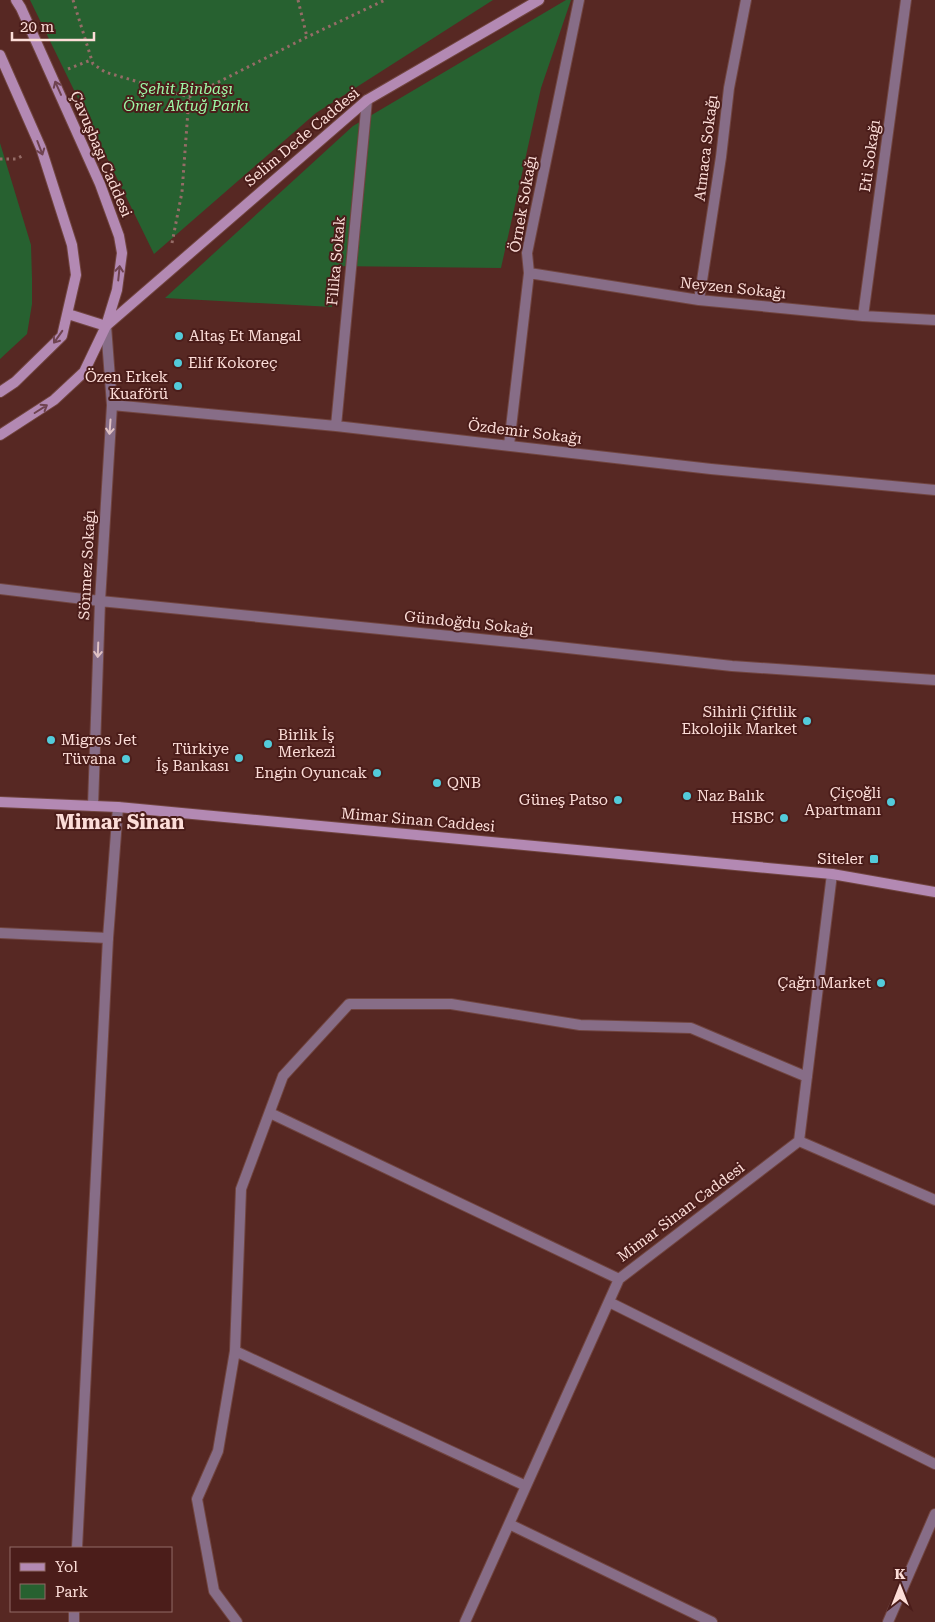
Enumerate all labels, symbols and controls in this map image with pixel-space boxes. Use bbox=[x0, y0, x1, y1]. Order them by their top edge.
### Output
scale bar bbox=[12, 10, 95, 42]
text: 20 m bbox=[20, 18, 55, 36]
park label: Şehit Binbaşı Ömer Aktuğ Parkı bbox=[123, 80, 249, 115]
one-way arrow bbox=[52, 81, 62, 96]
street label: Selim Dede Caddesi bbox=[241, 84, 363, 190]
street label: Çavuşbaşı Caddesi bbox=[66, 88, 136, 220]
street label: Atmaca Sokağı bbox=[691, 94, 721, 202]
street label: Eti Sokağı bbox=[856, 118, 884, 193]
one-way arrow bbox=[36, 140, 45, 155]
street label: Örnek Sokağı bbox=[506, 154, 540, 254]
street label: Filika Sokak bbox=[323, 215, 349, 306]
one-way arrow bbox=[114, 265, 124, 281]
street label: Neyzen Sokağı bbox=[679, 273, 787, 303]
place label: Altaş Et Mangal bbox=[189, 327, 301, 345]
one-way arrow bbox=[53, 330, 63, 344]
marker: Altaş Et Mangal bbox=[173, 330, 185, 342]
place label: Elif Kokoreç bbox=[188, 354, 277, 372]
marker: Elif Kokoreç bbox=[172, 357, 184, 369]
place label: Özen Erkek Kuaförü bbox=[85, 368, 169, 403]
marker: Özen Erkek Kuaförü bbox=[172, 380, 184, 392]
one-way arrow bbox=[34, 403, 48, 413]
street label: Özdemir Sokağı bbox=[467, 416, 583, 448]
one-way arrow bbox=[106, 419, 115, 435]
street label: Sönmez Sokağı bbox=[75, 509, 99, 621]
street label: Gündoğdu Sokağı bbox=[403, 607, 535, 639]
one-way arrow bbox=[93, 641, 103, 657]
place label: Sihirli Çiftlik Ekolojik Market bbox=[681, 703, 797, 738]
marker: Sihirli Çiftlik Ekolojik Market bbox=[801, 715, 813, 727]
place label: Birlik İş Merkezi bbox=[278, 726, 336, 761]
place label: Migros Jet bbox=[61, 731, 137, 749]
marker: Migros Jet bbox=[45, 734, 57, 746]
marker: Birlik İş Merkezi bbox=[262, 738, 274, 750]
place label: Türkiye İş Bankası bbox=[156, 740, 229, 775]
place label: Tüvana bbox=[62, 750, 116, 768]
marker: Türkiye İş Bankası bbox=[233, 752, 245, 764]
marker: Tüvana bbox=[120, 753, 132, 765]
place label: Engin Oyuncak bbox=[255, 764, 367, 782]
marker: Engin Oyuncak bbox=[371, 767, 383, 779]
place label: QNB bbox=[447, 774, 481, 792]
marker: QNB bbox=[431, 777, 443, 789]
place label: Çiçoğli Apartmanı bbox=[805, 784, 881, 819]
place label: Naz Balık bbox=[697, 787, 765, 805]
marker: Naz Balık bbox=[681, 790, 693, 802]
place label: Güneş Patso bbox=[519, 791, 608, 809]
marker: Güneş Patso bbox=[612, 794, 624, 806]
marker: Çiçoğli Apartmanı bbox=[885, 796, 897, 808]
street label: Mimar Sinan Caddesi bbox=[340, 804, 496, 836]
place label: HSBC bbox=[731, 809, 774, 827]
district label: Mimar Sinan bbox=[56, 810, 185, 834]
marker: HSBC bbox=[778, 812, 790, 824]
place label: Siteler bbox=[817, 850, 864, 868]
marker: Siteler bbox=[868, 853, 880, 865]
place label: Çağrı Market bbox=[778, 974, 871, 992]
marker: Çağrı Market bbox=[875, 977, 887, 989]
street label: Mimar Sinan Caddesi bbox=[614, 1158, 748, 1266]
legend bbox=[10, 1547, 172, 1612]
text: Yol bbox=[55, 1558, 78, 1576]
north arrow bbox=[875, 1562, 925, 1612]
text: K bbox=[894, 1566, 906, 1582]
text: Park bbox=[55, 1583, 89, 1601]

